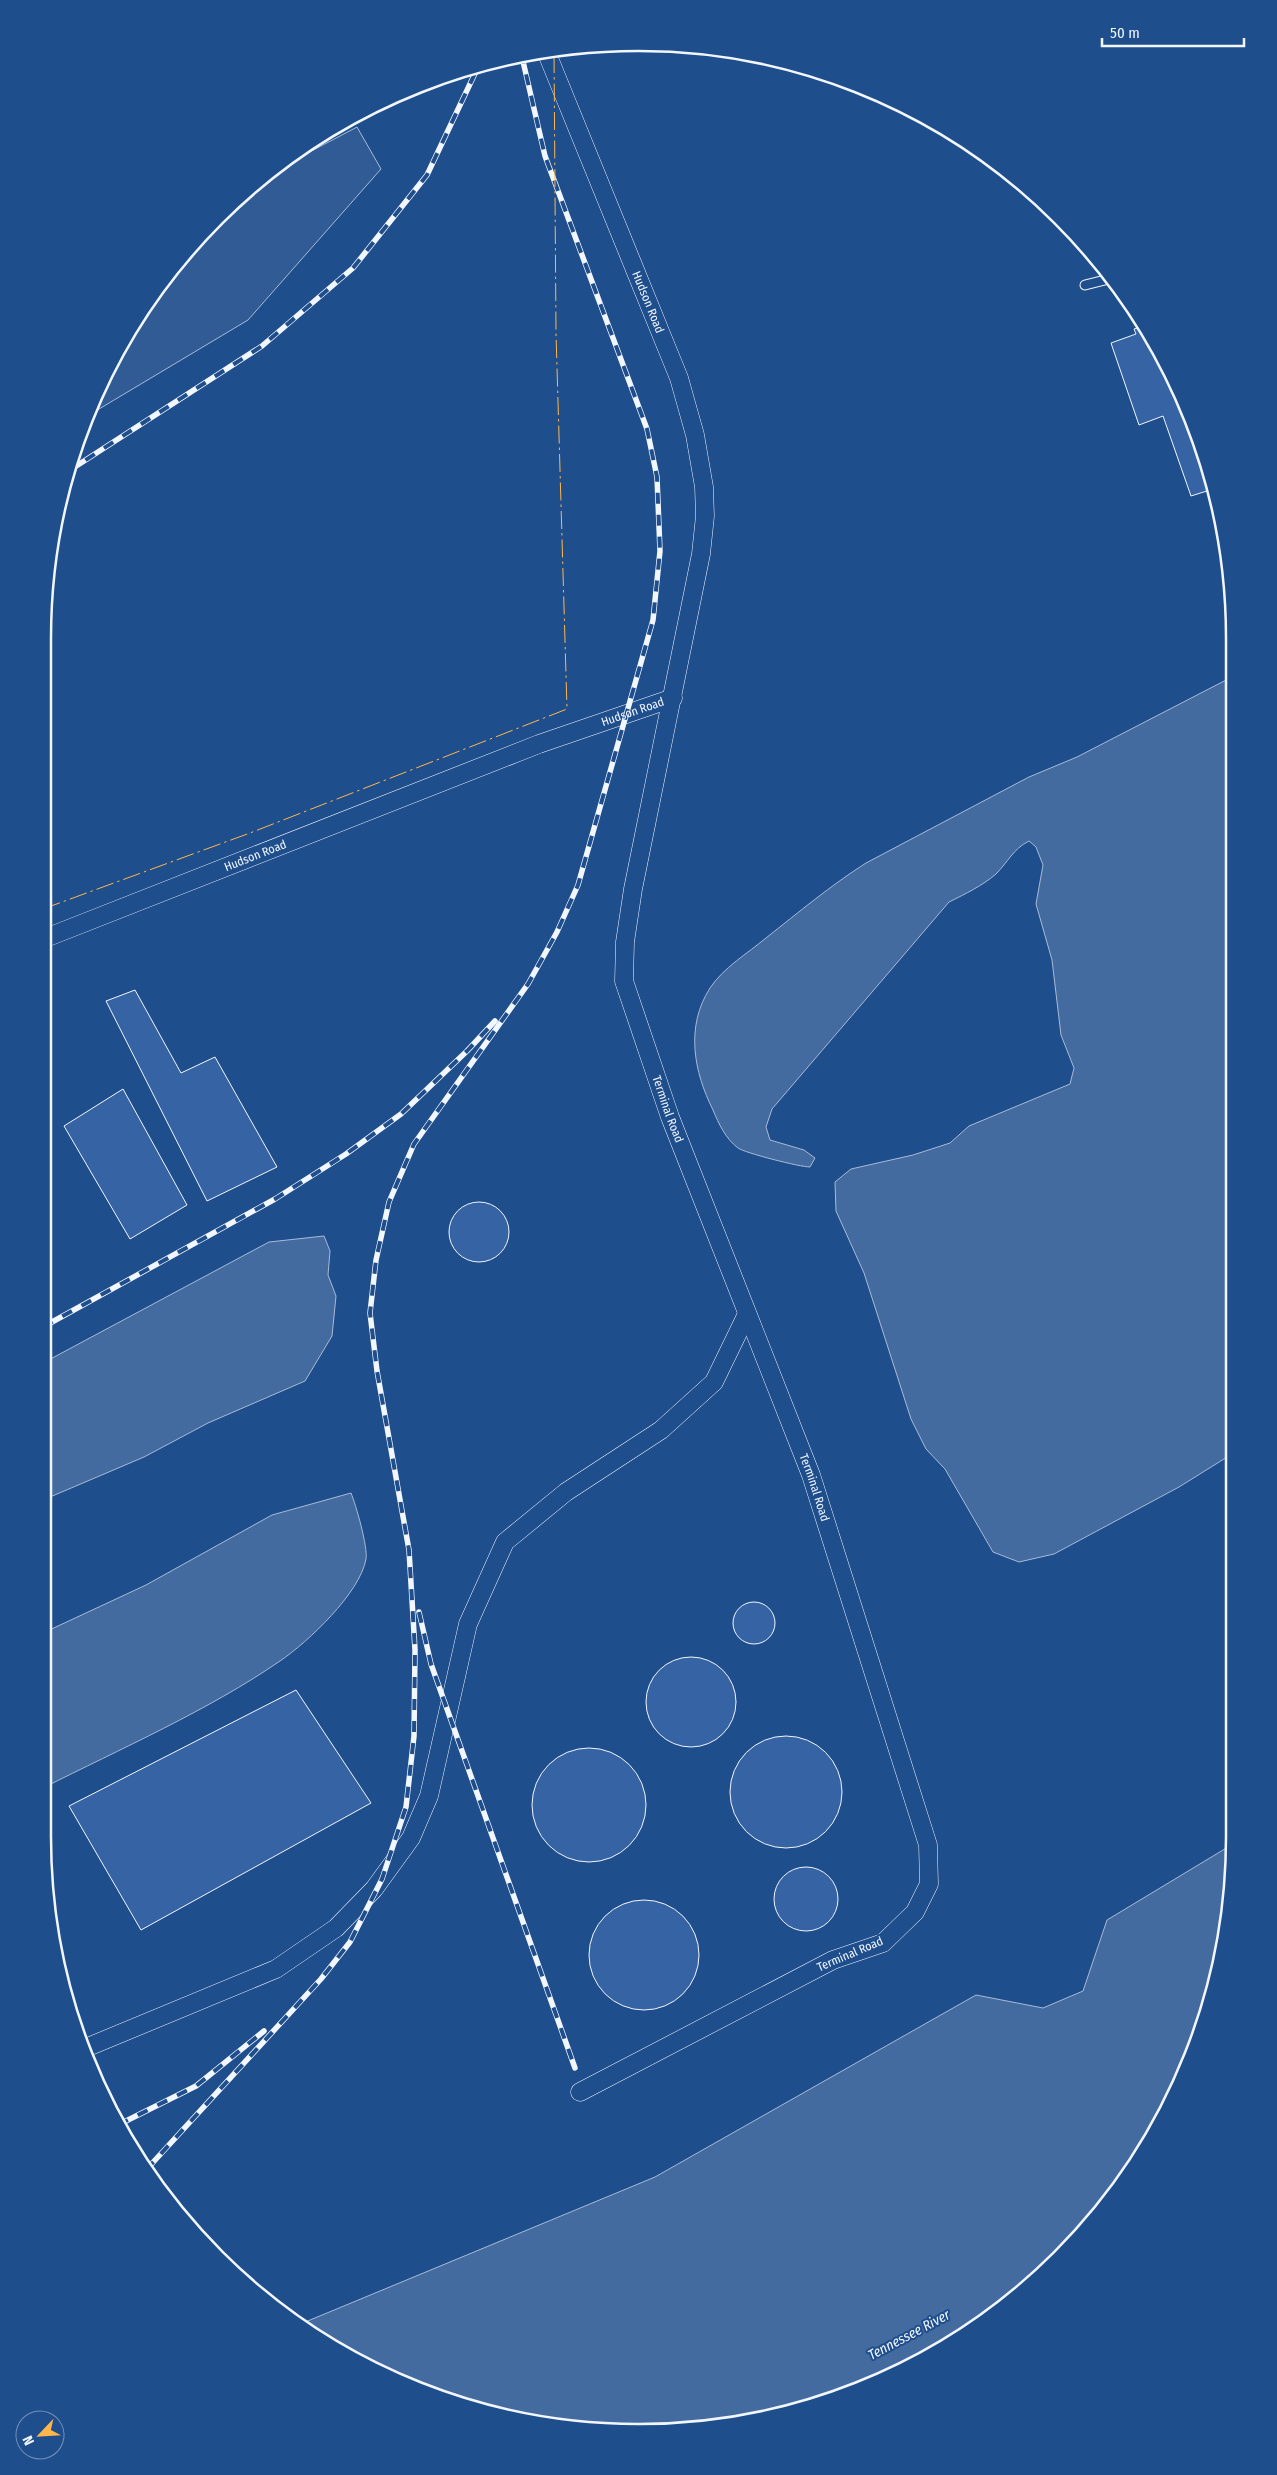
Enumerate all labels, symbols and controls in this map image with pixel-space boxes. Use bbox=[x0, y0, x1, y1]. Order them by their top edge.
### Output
scale bar bbox=[1102, 15, 1244, 47]
text: 50 m bbox=[1110, 24, 1140, 42]
street label: Hudson Road bbox=[629, 269, 667, 335]
street label: Hudson Road bbox=[599, 695, 666, 729]
street label: Hudson Road bbox=[222, 837, 288, 874]
street label: Terminal Road bbox=[649, 1074, 686, 1145]
street label: Terminal Road bbox=[796, 1452, 832, 1523]
street label: Terminal Road bbox=[815, 1934, 885, 1974]
water label: Tennessee River bbox=[865, 2306, 954, 2364]
north arrow bbox=[15, 2410, 65, 2460]
text: N bbox=[19, 2433, 38, 2448]

